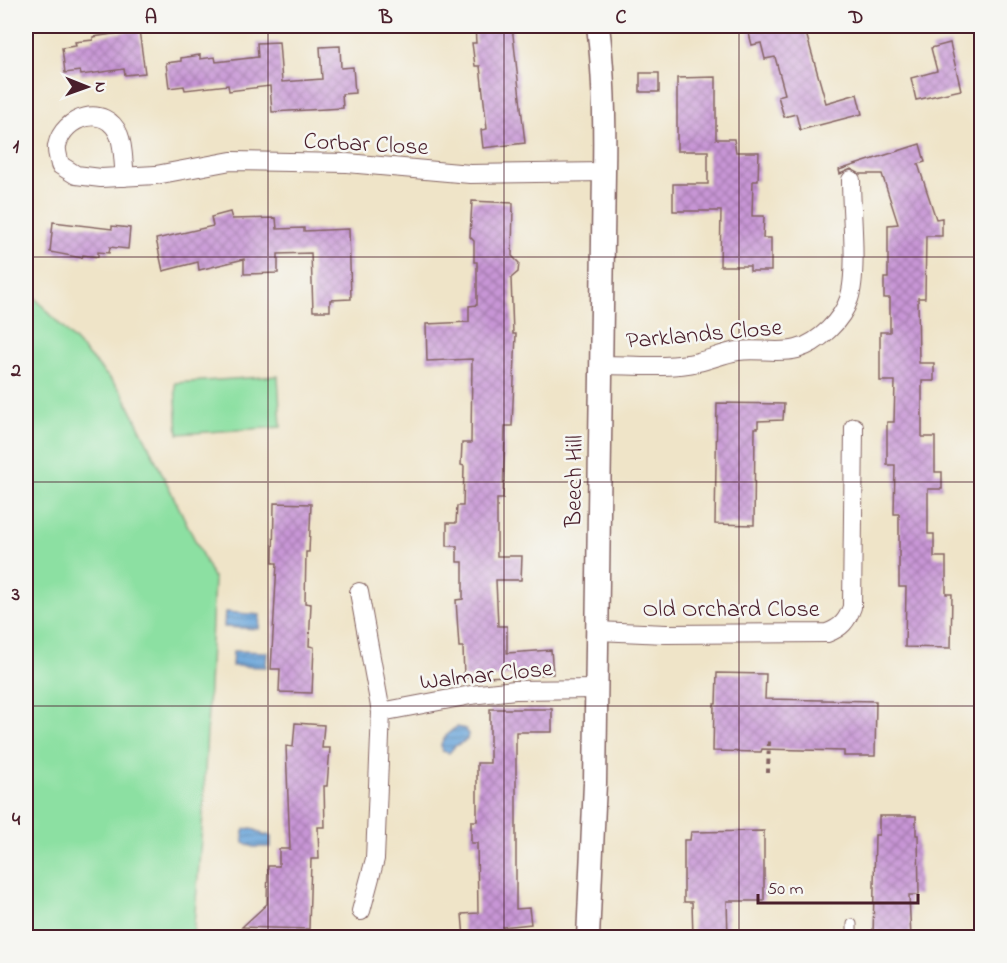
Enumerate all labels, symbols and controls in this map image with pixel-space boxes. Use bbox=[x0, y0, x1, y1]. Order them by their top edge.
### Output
text: A bbox=[145, 4, 157, 33]
text: B bbox=[378, 4, 393, 33]
text: C bbox=[616, 4, 627, 33]
text: D bbox=[848, 4, 863, 33]
north arrow bbox=[57, 57, 117, 117]
text: N bbox=[88, 82, 112, 93]
street label: Corbar Close bbox=[303, 125, 429, 166]
text: 1 bbox=[13, 133, 20, 162]
street label: Parklands Close bbox=[625, 311, 784, 360]
text: 2 bbox=[10, 357, 21, 386]
street label: Beech Hill bbox=[557, 435, 594, 528]
text: 3 bbox=[11, 581, 20, 610]
street label: Old Orchard Close bbox=[642, 593, 820, 628]
street label: Walmar Close bbox=[418, 652, 555, 701]
text: 4 bbox=[12, 806, 21, 835]
scale bar bbox=[758, 867, 918, 905]
text: 50 m bbox=[767, 877, 804, 903]

